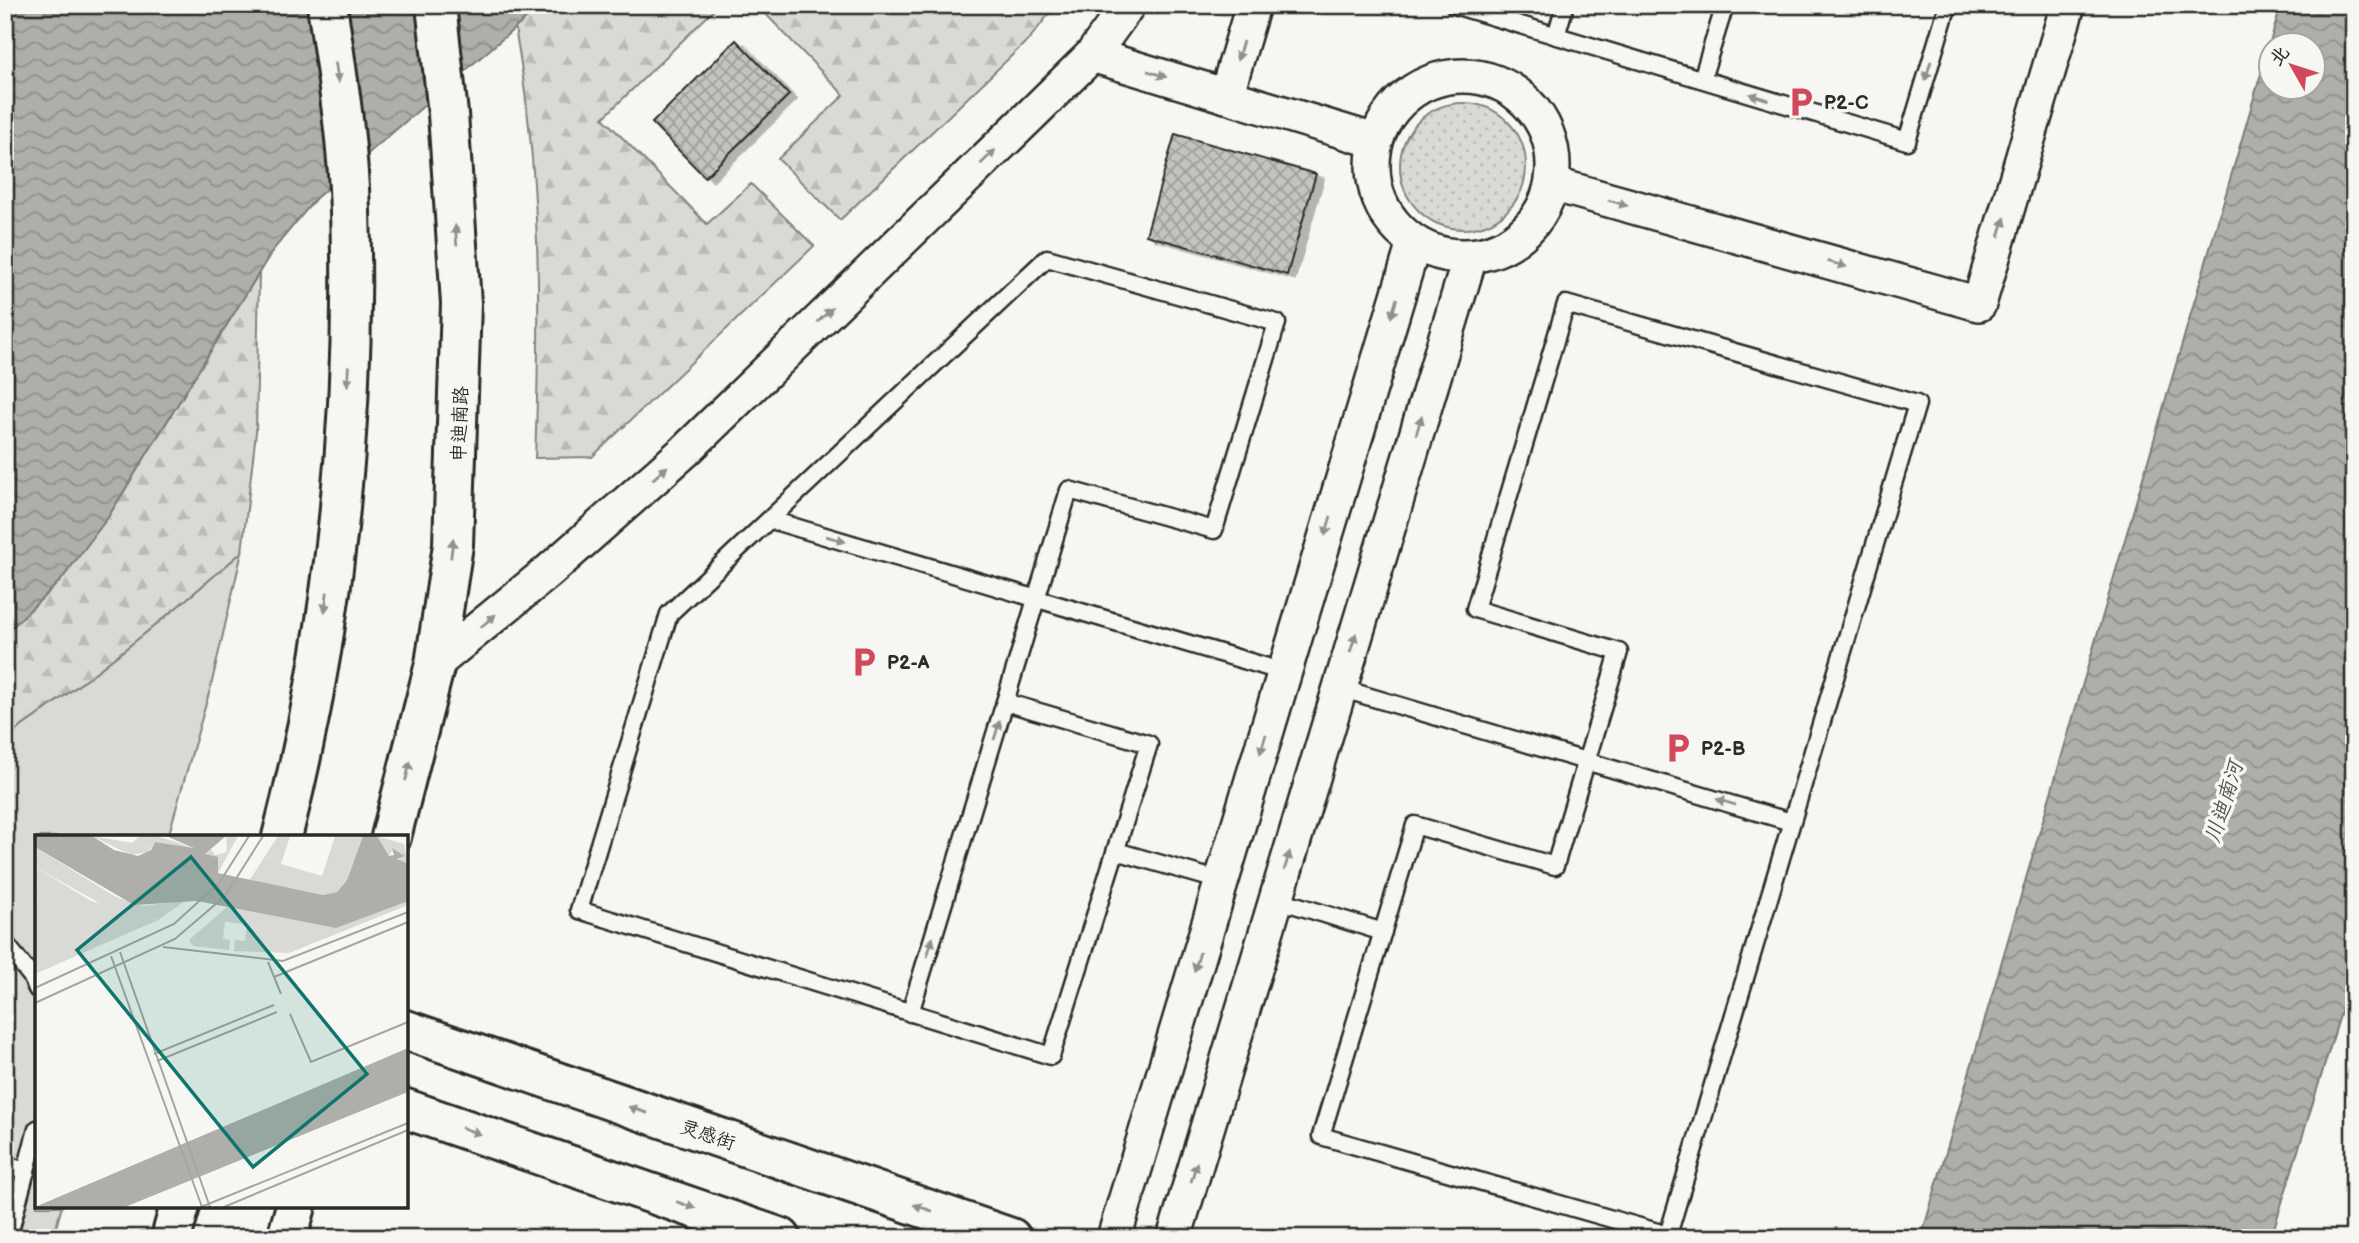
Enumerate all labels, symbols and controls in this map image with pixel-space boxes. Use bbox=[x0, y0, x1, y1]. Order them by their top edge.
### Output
north arrow bbox=[2258, 32, 2328, 102]
one-way arrow bbox=[1234, 40, 1244, 61]
text: 北 bbox=[2265, 42, 2295, 71]
one-way arrow bbox=[1922, 60, 1933, 81]
one-way arrow bbox=[332, 62, 343, 84]
one-way arrow bbox=[1147, 69, 1168, 80]
parking icon: P2-C bbox=[1784, 85, 1818, 119]
one-way arrow bbox=[1749, 91, 1770, 102]
place label: P2-C bbox=[1824, 92, 1869, 115]
one-way arrow bbox=[979, 150, 996, 166]
one-way arrow bbox=[1607, 198, 1629, 209]
one-way arrow bbox=[1997, 216, 2007, 237]
one-way arrow bbox=[451, 224, 462, 246]
one-way arrow bbox=[1826, 259, 1848, 270]
one-way arrow bbox=[1388, 298, 1398, 319]
one-way arrow bbox=[816, 308, 833, 324]
one-way arrow bbox=[342, 365, 353, 387]
street label: 申迪南路 bbox=[448, 386, 473, 462]
one-way arrow bbox=[1414, 414, 1425, 435]
one-way arrow bbox=[651, 465, 668, 481]
one-way arrow bbox=[1323, 516, 1333, 537]
one-way arrow bbox=[825, 534, 847, 545]
one-way arrow bbox=[447, 537, 458, 559]
one-way arrow bbox=[321, 591, 332, 613]
one-way arrow bbox=[478, 613, 496, 628]
one-way arrow bbox=[1349, 632, 1359, 653]
parking icon: P2-A bbox=[847, 645, 881, 679]
place label: P2-A bbox=[887, 652, 930, 675]
one-way arrow bbox=[992, 719, 1002, 740]
parking icon: P2-B bbox=[1661, 731, 1695, 765]
one-way arrow bbox=[1257, 734, 1267, 755]
place label: P2-B bbox=[1701, 738, 1745, 761]
water label: 川迪南河 bbox=[2200, 755, 2250, 846]
one-way arrow bbox=[403, 760, 414, 782]
one-way arrow bbox=[1715, 797, 1736, 807]
inset map bbox=[35, 835, 408, 1208]
one-way arrow bbox=[1283, 850, 1293, 871]
one-way arrow bbox=[926, 937, 936, 958]
one-way arrow bbox=[1191, 952, 1201, 973]
one-way arrow bbox=[628, 1104, 649, 1115]
street label: 灵感街 bbox=[677, 1115, 738, 1156]
one-way arrow bbox=[460, 1126, 481, 1137]
one-way arrow bbox=[1189, 1162, 1199, 1183]
one-way arrow bbox=[675, 1200, 696, 1211]
one-way arrow bbox=[912, 1202, 933, 1213]

